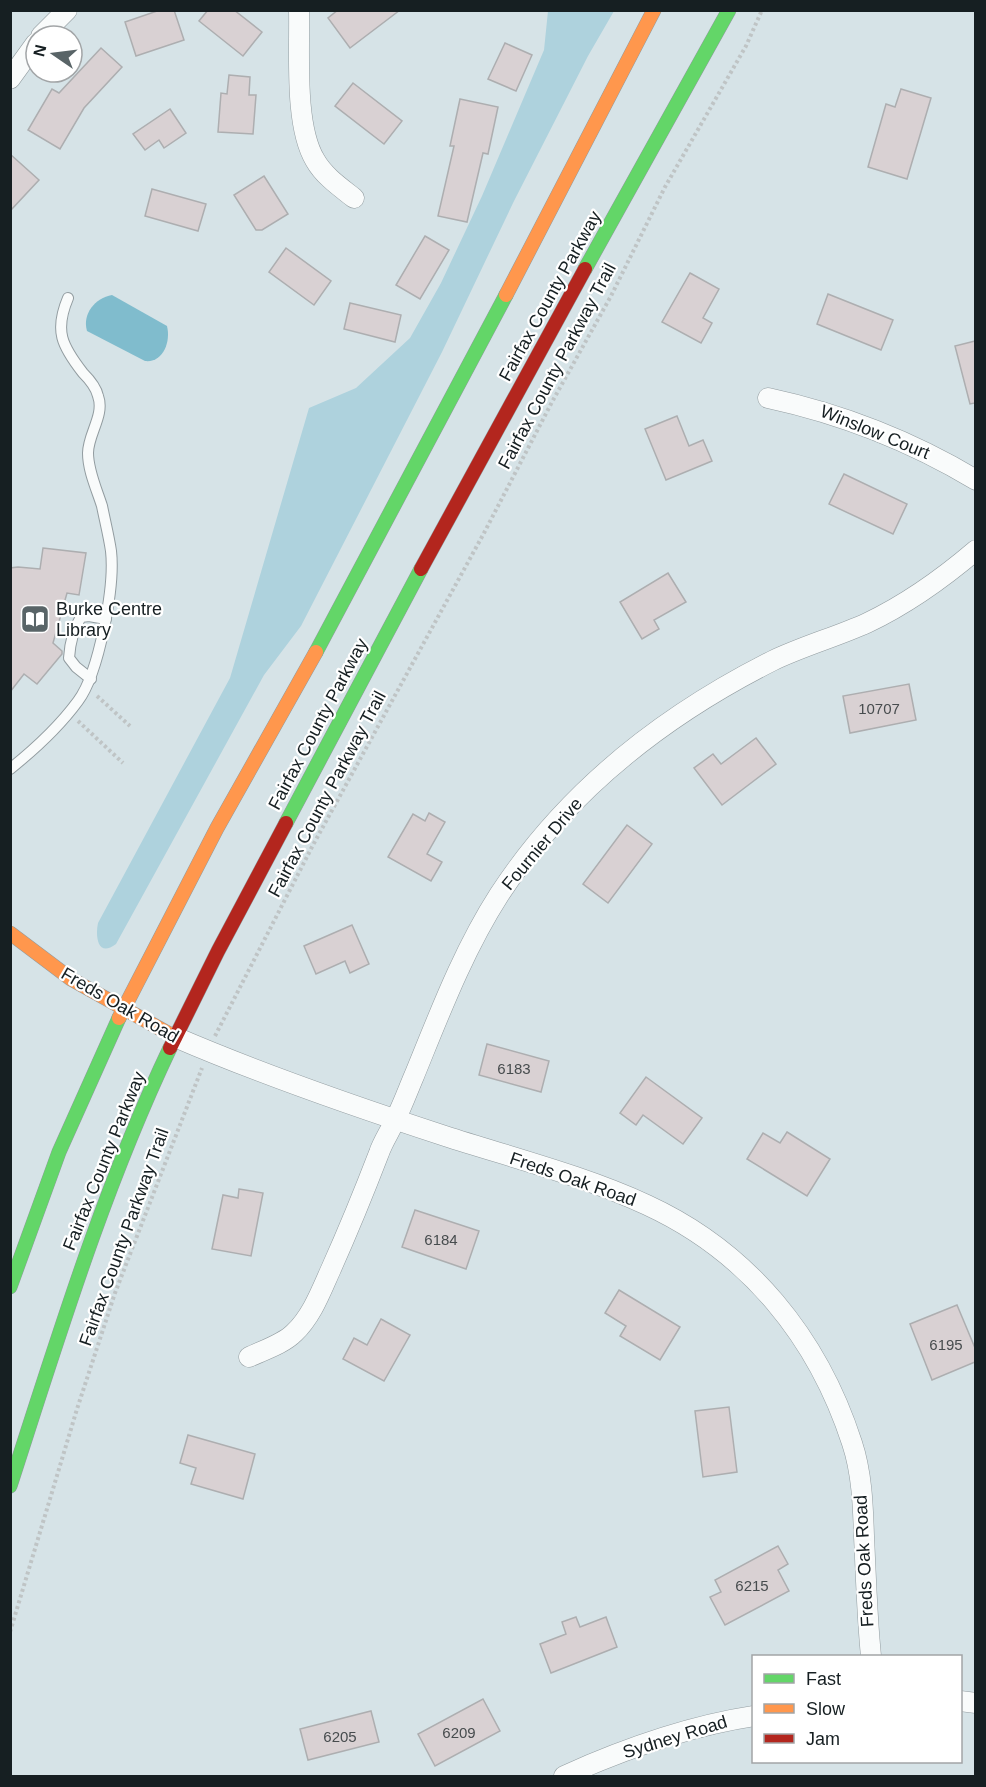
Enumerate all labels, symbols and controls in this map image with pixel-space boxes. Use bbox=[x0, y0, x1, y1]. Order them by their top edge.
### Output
north arrow bbox=[24, 24, 84, 84]
text: N bbox=[30, 43, 50, 58]
street label: Fairfax County Parkway bbox=[495, 208, 605, 384]
street label: Fairfax County Parkway Trail bbox=[494, 260, 620, 472]
street label: Winslow Court bbox=[817, 401, 933, 463]
place label: Burke Centre Library bbox=[56, 599, 162, 640]
library icon: Burke Centre Library bbox=[19, 603, 51, 635]
street label: Fairfax County Parkway bbox=[264, 635, 372, 813]
street label: Fairfax County Parkway Trail bbox=[264, 688, 390, 900]
house number: 10707 bbox=[858, 700, 900, 717]
street label: Fournier Drive bbox=[498, 794, 586, 894]
street label: Freds Oak Road bbox=[58, 963, 182, 1047]
house number: 6183 bbox=[497, 1060, 531, 1077]
street label: Fairfax County Parkway bbox=[59, 1069, 149, 1253]
street label: Fairfax County Parkway Trail bbox=[75, 1125, 173, 1349]
street label: Freds Oak Road bbox=[507, 1148, 639, 1210]
house number: 6184 bbox=[424, 1231, 458, 1248]
house number: 6195 bbox=[929, 1336, 963, 1353]
street label: Freds Oak Road bbox=[851, 1495, 877, 1627]
house number: 6215 bbox=[735, 1577, 769, 1594]
legend bbox=[752, 1655, 962, 1763]
text: Fast bbox=[806, 1669, 841, 1689]
text: Slow bbox=[806, 1699, 846, 1719]
street label: Sydney Road bbox=[620, 1712, 730, 1762]
house number: 6209 bbox=[442, 1724, 476, 1741]
house number: 6205 bbox=[323, 1728, 357, 1745]
text: Jam bbox=[806, 1729, 840, 1749]

